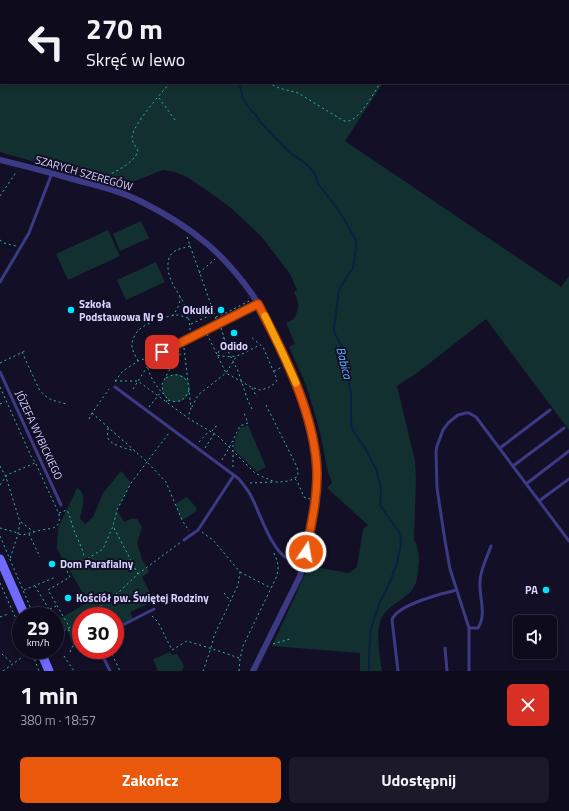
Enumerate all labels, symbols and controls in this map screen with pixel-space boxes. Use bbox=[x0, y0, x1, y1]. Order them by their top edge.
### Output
text: 270 m bbox=[86, 7, 163, 50]
icon: left bbox=[20, 16, 72, 68]
text: Skręć w lewo bbox=[86, 46, 185, 73]
street label: SZARYCH SZEREGÓW bbox=[33, 151, 135, 195]
place label: Szkoła Podstawowa Nr 9 bbox=[79, 296, 163, 325]
place label: Okulki bbox=[183, 302, 213, 318]
marker: Szkoła Podstawowa Nr 9 bbox=[66, 305, 76, 315]
marker: Okulki bbox=[216, 305, 226, 315]
marker: Odido bbox=[229, 328, 239, 338]
pin bbox=[145, 335, 179, 369]
place label: Odido bbox=[220, 338, 248, 354]
icon: arrive bbox=[151, 341, 173, 363]
water label: Babica bbox=[331, 345, 358, 382]
street label: JÓZEFA WYBICKIEGO bbox=[11, 388, 67, 482]
position arrow bbox=[285, 531, 327, 573]
place label: Dom Parafialny bbox=[60, 556, 134, 572]
marker: Dom Parafialny bbox=[47, 559, 57, 569]
place label: PA bbox=[525, 582, 538, 598]
marker: PA bbox=[541, 585, 551, 595]
place label: Kościół pw. Świętej Rodziny bbox=[76, 590, 209, 606]
marker: Kościół pw. Świętej Rodziny bbox=[63, 593, 73, 603]
speed limit sign: 30 bbox=[72, 607, 124, 659]
text: 29 bbox=[27, 612, 49, 643]
map controls bbox=[513, 615, 557, 659]
button: sound bbox=[513, 615, 557, 659]
text: km/h bbox=[27, 635, 49, 650]
text: 1 min bbox=[20, 677, 78, 713]
button: close bbox=[507, 684, 549, 726]
text: 380 m · 18:57 bbox=[20, 710, 96, 730]
button: Zakończ bbox=[20, 757, 281, 803]
button: Udostępnij bbox=[289, 757, 549, 803]

